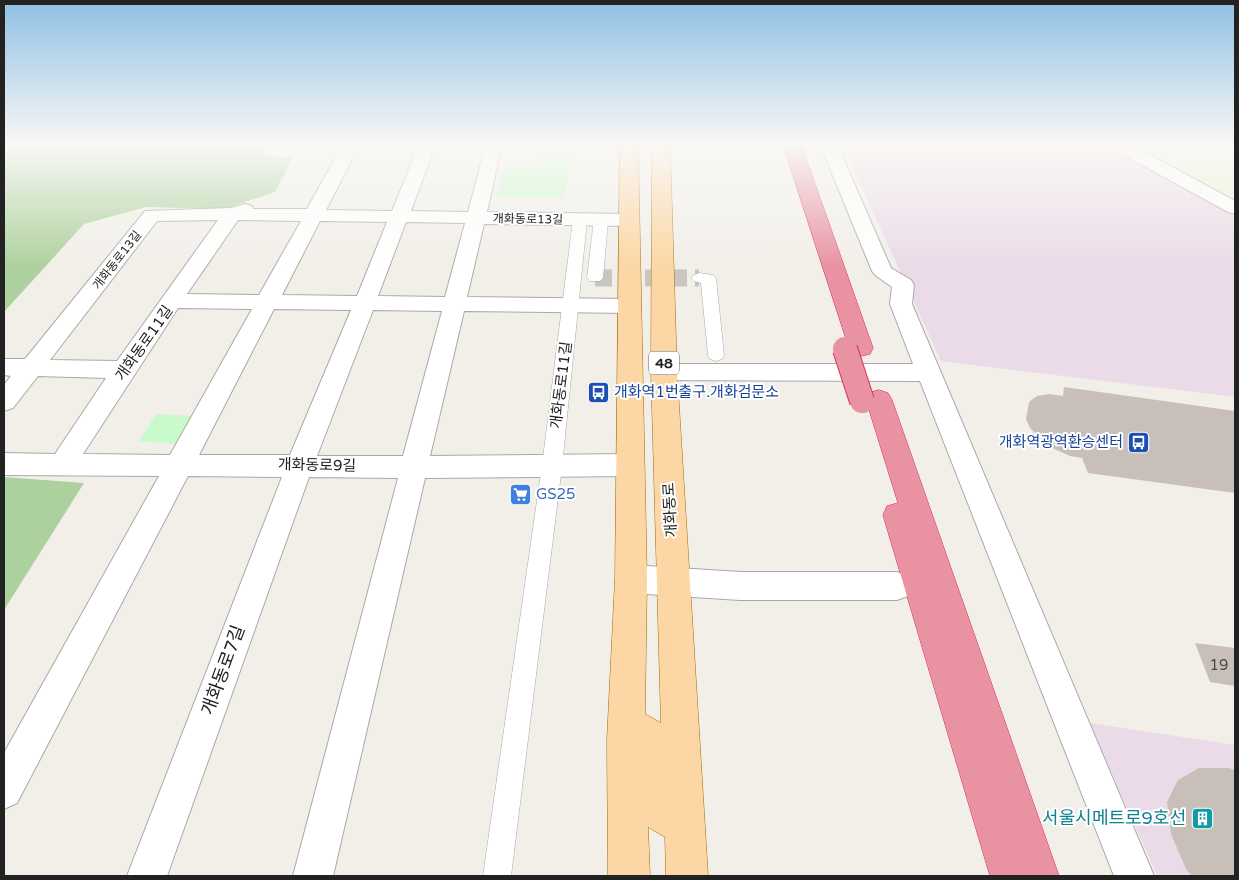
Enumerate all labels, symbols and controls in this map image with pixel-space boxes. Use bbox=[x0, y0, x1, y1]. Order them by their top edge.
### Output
street label: 개화동로13길 bbox=[493, 211, 563, 227]
street label: 개화동로13길 bbox=[90, 228, 144, 292]
street label: 개화동로11길 bbox=[111, 302, 177, 384]
street label: 개화동로11길 bbox=[547, 340, 575, 430]
road number: 48 bbox=[649, 352, 679, 374]
bus stop icon: 개화역1번출구.개화검문소 bbox=[586, 380, 610, 404]
place label: 개화역1번출구.개화검문소 bbox=[614, 383, 779, 401]
bus stop icon: 개화역광역환승센터 bbox=[1127, 430, 1151, 454]
place label: 개화역광역환승센터 bbox=[999, 433, 1123, 451]
street label: 개화동로9길 bbox=[278, 455, 356, 475]
supermarket icon: GS25 bbox=[508, 482, 532, 506]
street label: 개화동로 bbox=[660, 482, 680, 538]
place label: GS25 bbox=[536, 485, 575, 503]
street label: 개화동로7길 bbox=[197, 622, 249, 718]
house number: 19 bbox=[1210, 656, 1228, 674]
building icon: 서울시메트로9호선 bbox=[1190, 806, 1214, 830]
place label: 서울시메트로9호선 bbox=[1042, 807, 1186, 829]

